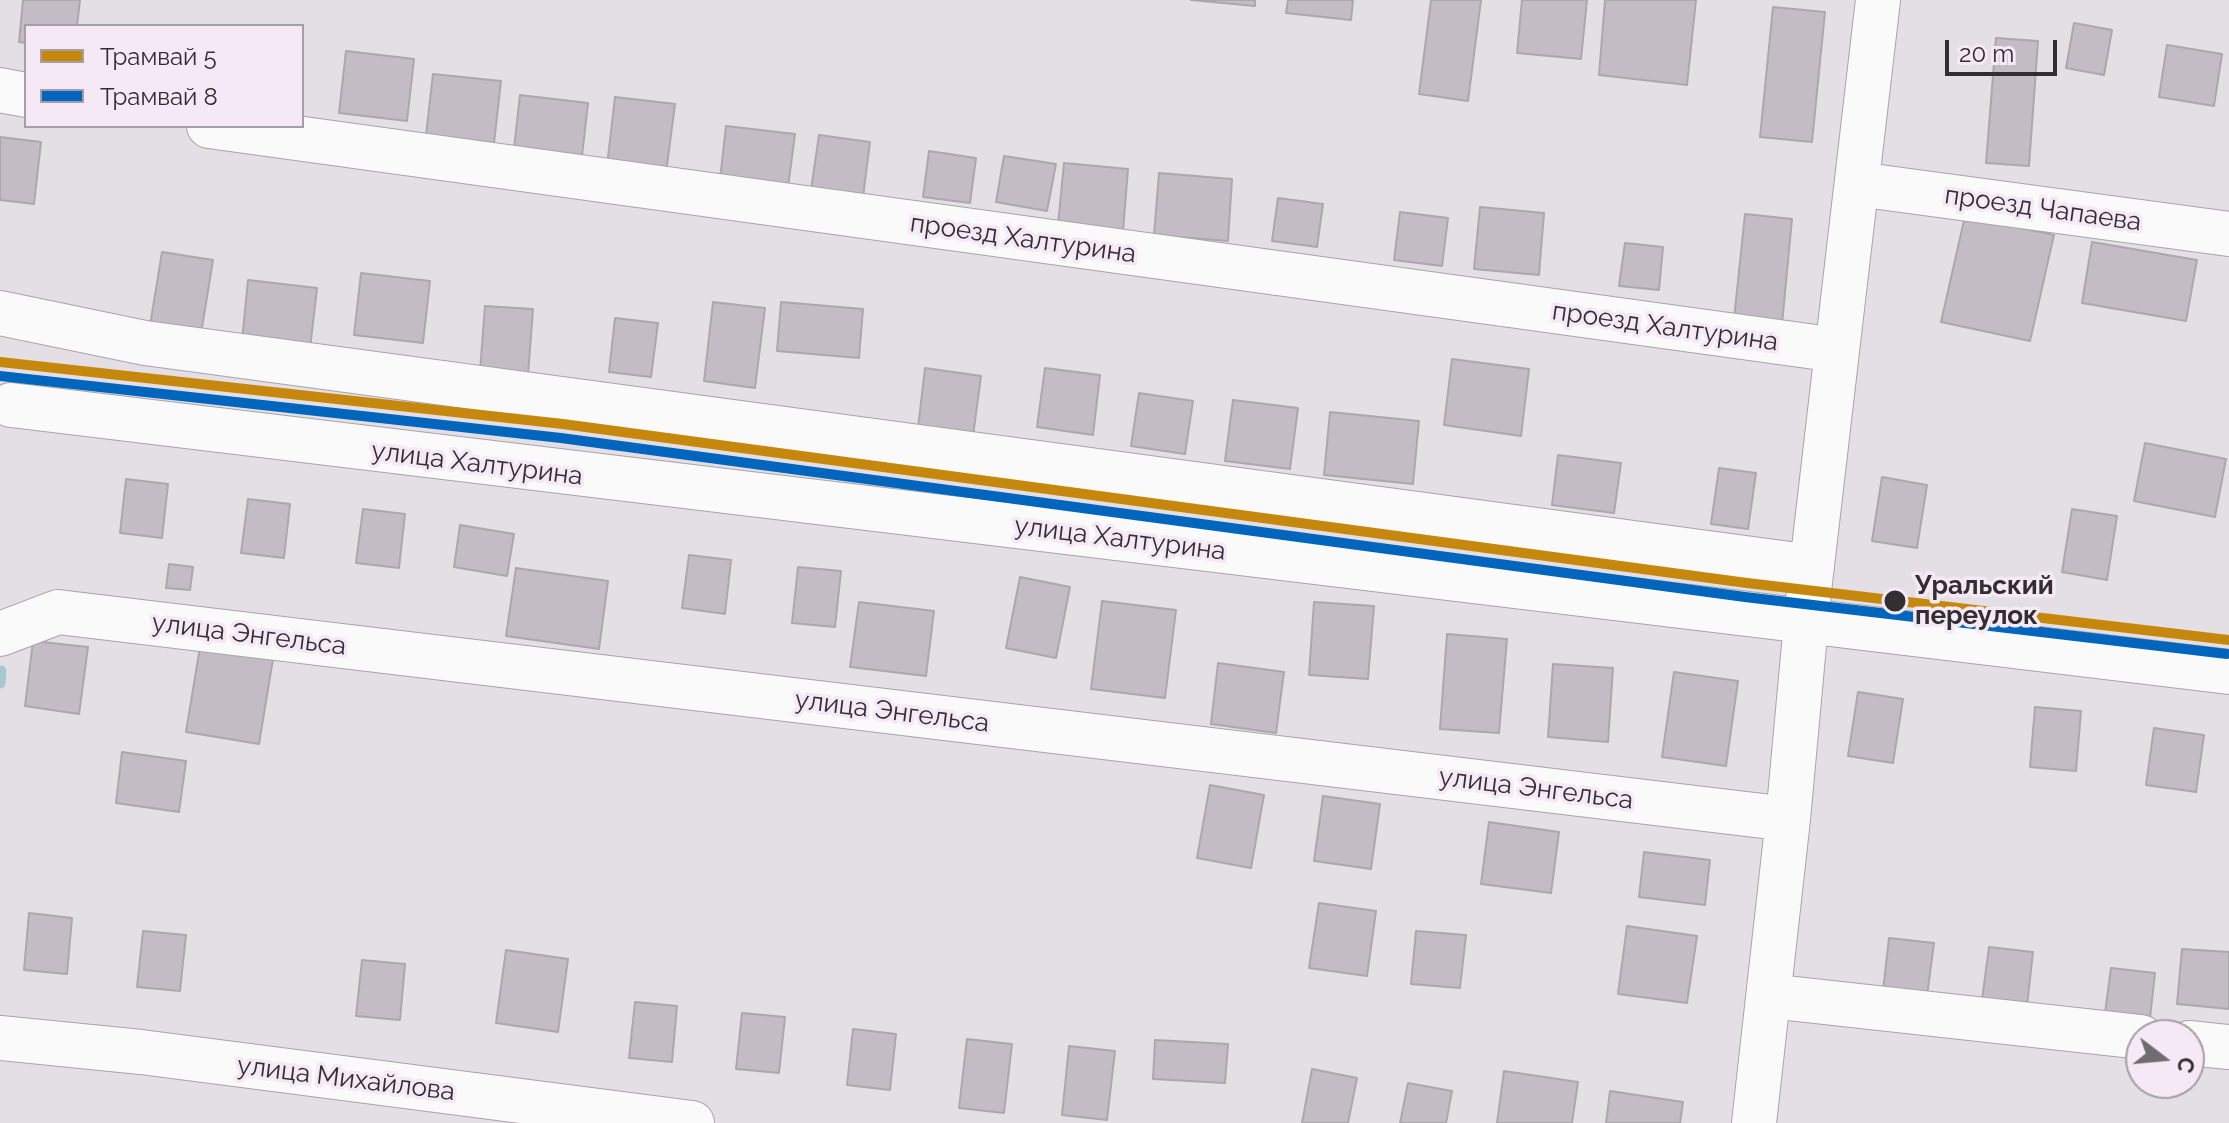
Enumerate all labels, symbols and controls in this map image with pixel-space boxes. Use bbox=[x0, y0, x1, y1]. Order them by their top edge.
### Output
legend bbox=[24, 24, 304, 128]
scale bar bbox=[1949, 24, 2061, 74]
text: 20 m bbox=[1959, 39, 2014, 68]
text: Трамвай 5 bbox=[100, 42, 217, 71]
text: Трамвай 8 bbox=[100, 82, 218, 111]
street label: проезд Чапаева bbox=[1943, 180, 2143, 238]
street label: проезд Халтурина bbox=[908, 208, 1138, 270]
street label: проезд Халтурина bbox=[1550, 296, 1780, 358]
street label: улица Халтурина bbox=[370, 436, 584, 492]
street label: улица Халтурина bbox=[1013, 511, 1227, 567]
place label: Уральский переулок bbox=[1915, 570, 2054, 632]
marker: Уральский переулок bbox=[1882, 588, 1908, 614]
street label: улица Энгельса bbox=[150, 608, 348, 662]
street label: улица Энгельса bbox=[793, 685, 991, 739]
street label: улица Энгельса bbox=[1437, 762, 1635, 816]
north arrow bbox=[2125, 1019, 2205, 1099]
street label: улица Михайлова bbox=[235, 1050, 457, 1108]
text: С bbox=[2172, 1054, 2201, 1076]

